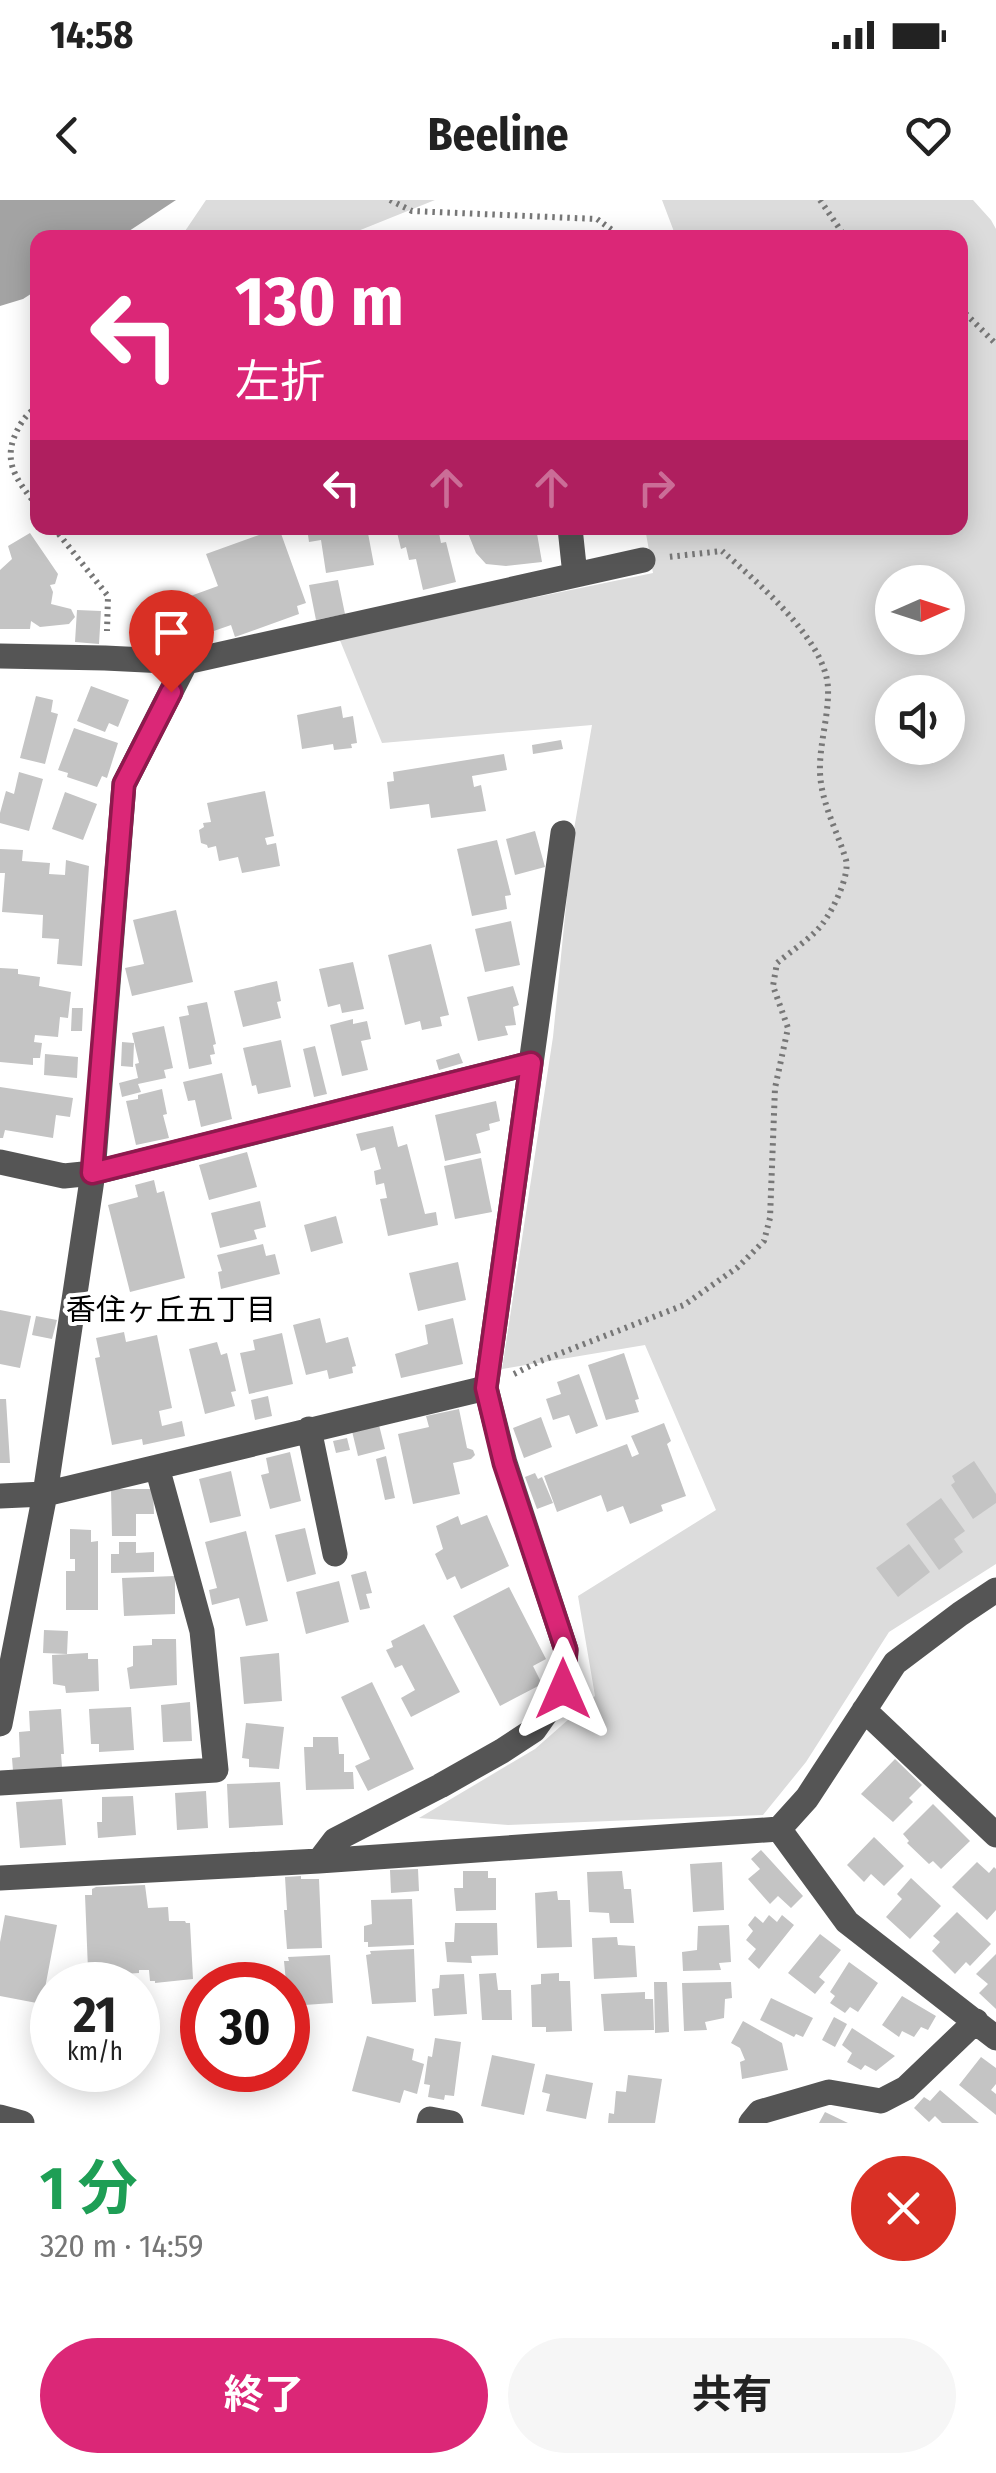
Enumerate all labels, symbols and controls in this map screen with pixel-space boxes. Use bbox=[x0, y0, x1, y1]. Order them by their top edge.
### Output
text: 14:58 bbox=[50, 12, 133, 58]
icon: back bbox=[40, 108, 95, 163]
text: Beeline bbox=[427, 108, 569, 162]
icon: heart bbox=[901, 108, 956, 163]
text: 130 m bbox=[235, 260, 404, 344]
icon: left bbox=[70, 270, 200, 400]
text: 左折 bbox=[235, 355, 325, 409]
icon: left bbox=[314, 460, 369, 515]
icon: ahead bbox=[419, 460, 474, 515]
icon: ahead bbox=[524, 460, 579, 515]
icon: right bbox=[629, 460, 684, 515]
north arrow bbox=[875, 565, 965, 655]
map controls bbox=[875, 565, 965, 765]
pin bbox=[129, 590, 214, 693]
icon: arrive bbox=[144, 605, 199, 660]
button: sound bbox=[875, 675, 965, 765]
district label: 香住ヶ丘五丁目 bbox=[66, 1292, 276, 1328]
position arrow bbox=[511, 1637, 615, 1741]
speed limit sign: 30 bbox=[180, 1962, 310, 2092]
text: 21 bbox=[73, 1985, 117, 2045]
text: km/h bbox=[67, 2037, 123, 2067]
text: 1 分 bbox=[40, 2153, 138, 2225]
button: close bbox=[851, 2156, 956, 2261]
text: 320 m · 14:59 bbox=[40, 2227, 204, 2265]
button: 終了 bbox=[40, 2338, 488, 2453]
button: 共有 bbox=[508, 2338, 956, 2453]

